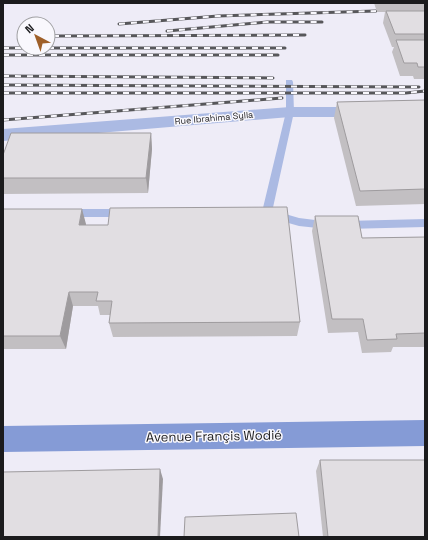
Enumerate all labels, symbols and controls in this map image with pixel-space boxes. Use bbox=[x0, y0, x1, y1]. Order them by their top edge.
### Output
north arrow bbox=[16, 16, 56, 56]
text: N bbox=[22, 21, 37, 36]
street label: Rue Ibrahima Sylla bbox=[174, 109, 254, 127]
street label: Avenue Françis Wodié bbox=[146, 426, 282, 446]

